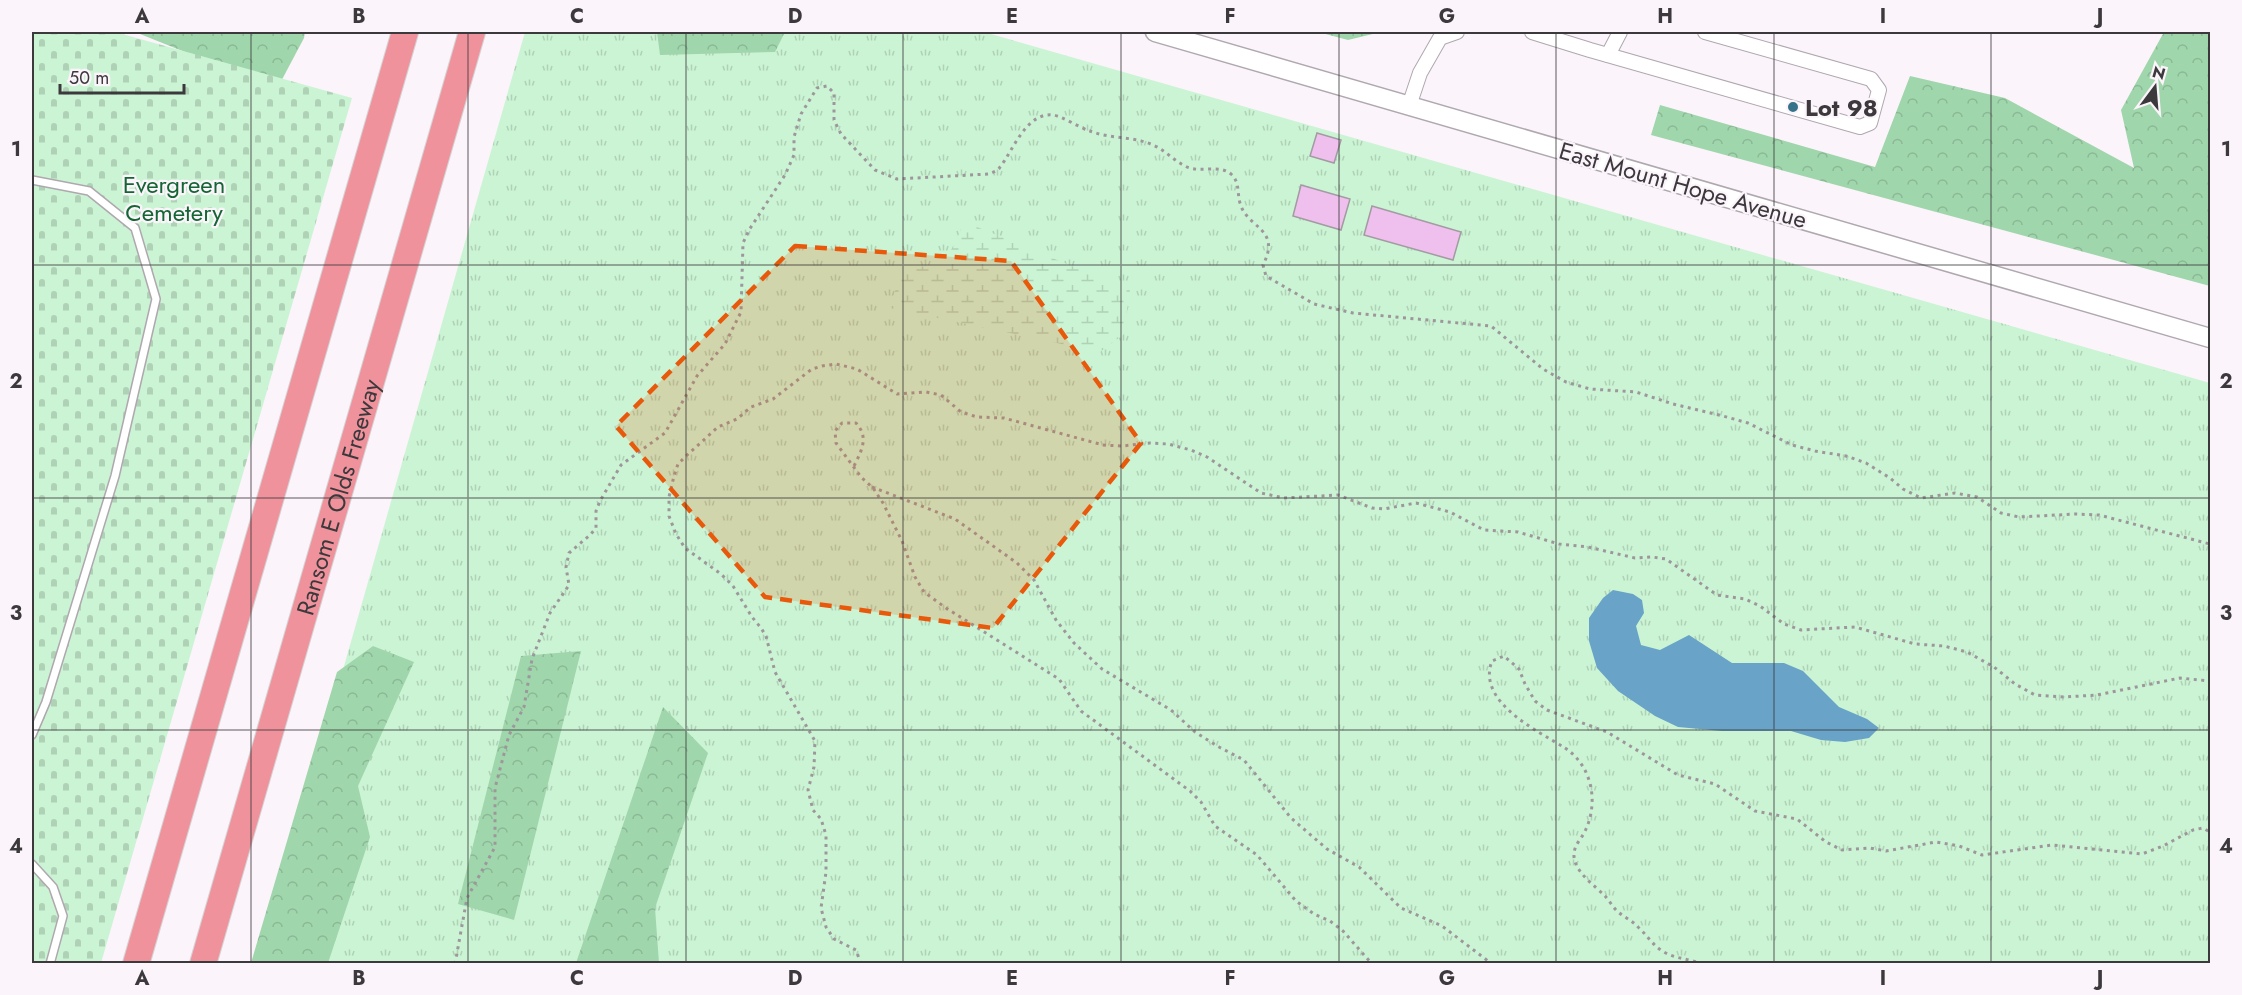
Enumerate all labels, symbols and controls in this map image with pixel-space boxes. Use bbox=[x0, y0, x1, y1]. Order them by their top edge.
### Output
text: A bbox=[134, 2, 150, 31]
text: B bbox=[352, 2, 366, 31]
text: C bbox=[570, 2, 584, 31]
text: D bbox=[788, 2, 802, 31]
text: E bbox=[1006, 2, 1018, 31]
text: F bbox=[1224, 2, 1236, 31]
text: G bbox=[1439, 2, 1455, 31]
text: H bbox=[1657, 2, 1673, 31]
text: I bbox=[1880, 2, 1886, 31]
text: J bbox=[2093, 2, 2103, 31]
scale bar bbox=[60, 57, 184, 95]
north arrow bbox=[2125, 57, 2185, 117]
text: N bbox=[2150, 60, 2168, 86]
text: 50 m bbox=[69, 65, 109, 91]
place label: Lot 98 bbox=[1805, 90, 1878, 125]
marker: Lot 98 bbox=[1786, 100, 1800, 114]
street label: East Mount Hope Avenue bbox=[1555, 133, 1811, 237]
text: 1 bbox=[11, 135, 21, 164]
text: 1 bbox=[2221, 135, 2231, 164]
park label: Evergreen Cemetery bbox=[123, 167, 225, 230]
text: 2 bbox=[9, 367, 23, 396]
text: 2 bbox=[2219, 367, 2233, 396]
street label: Ransom E Olds Freeway bbox=[287, 375, 389, 619]
text: 3 bbox=[10, 599, 22, 628]
text: 3 bbox=[2220, 599, 2232, 628]
text: 4 bbox=[9, 832, 23, 861]
text: 4 bbox=[2219, 832, 2233, 861]
text: A bbox=[134, 964, 150, 993]
text: B bbox=[352, 964, 366, 993]
text: C bbox=[570, 964, 584, 993]
text: D bbox=[788, 964, 802, 993]
text: E bbox=[1006, 964, 1018, 993]
text: F bbox=[1224, 964, 1236, 993]
text: G bbox=[1439, 964, 1455, 993]
text: H bbox=[1657, 964, 1673, 993]
text: I bbox=[1880, 964, 1886, 993]
text: J bbox=[2093, 964, 2103, 993]

